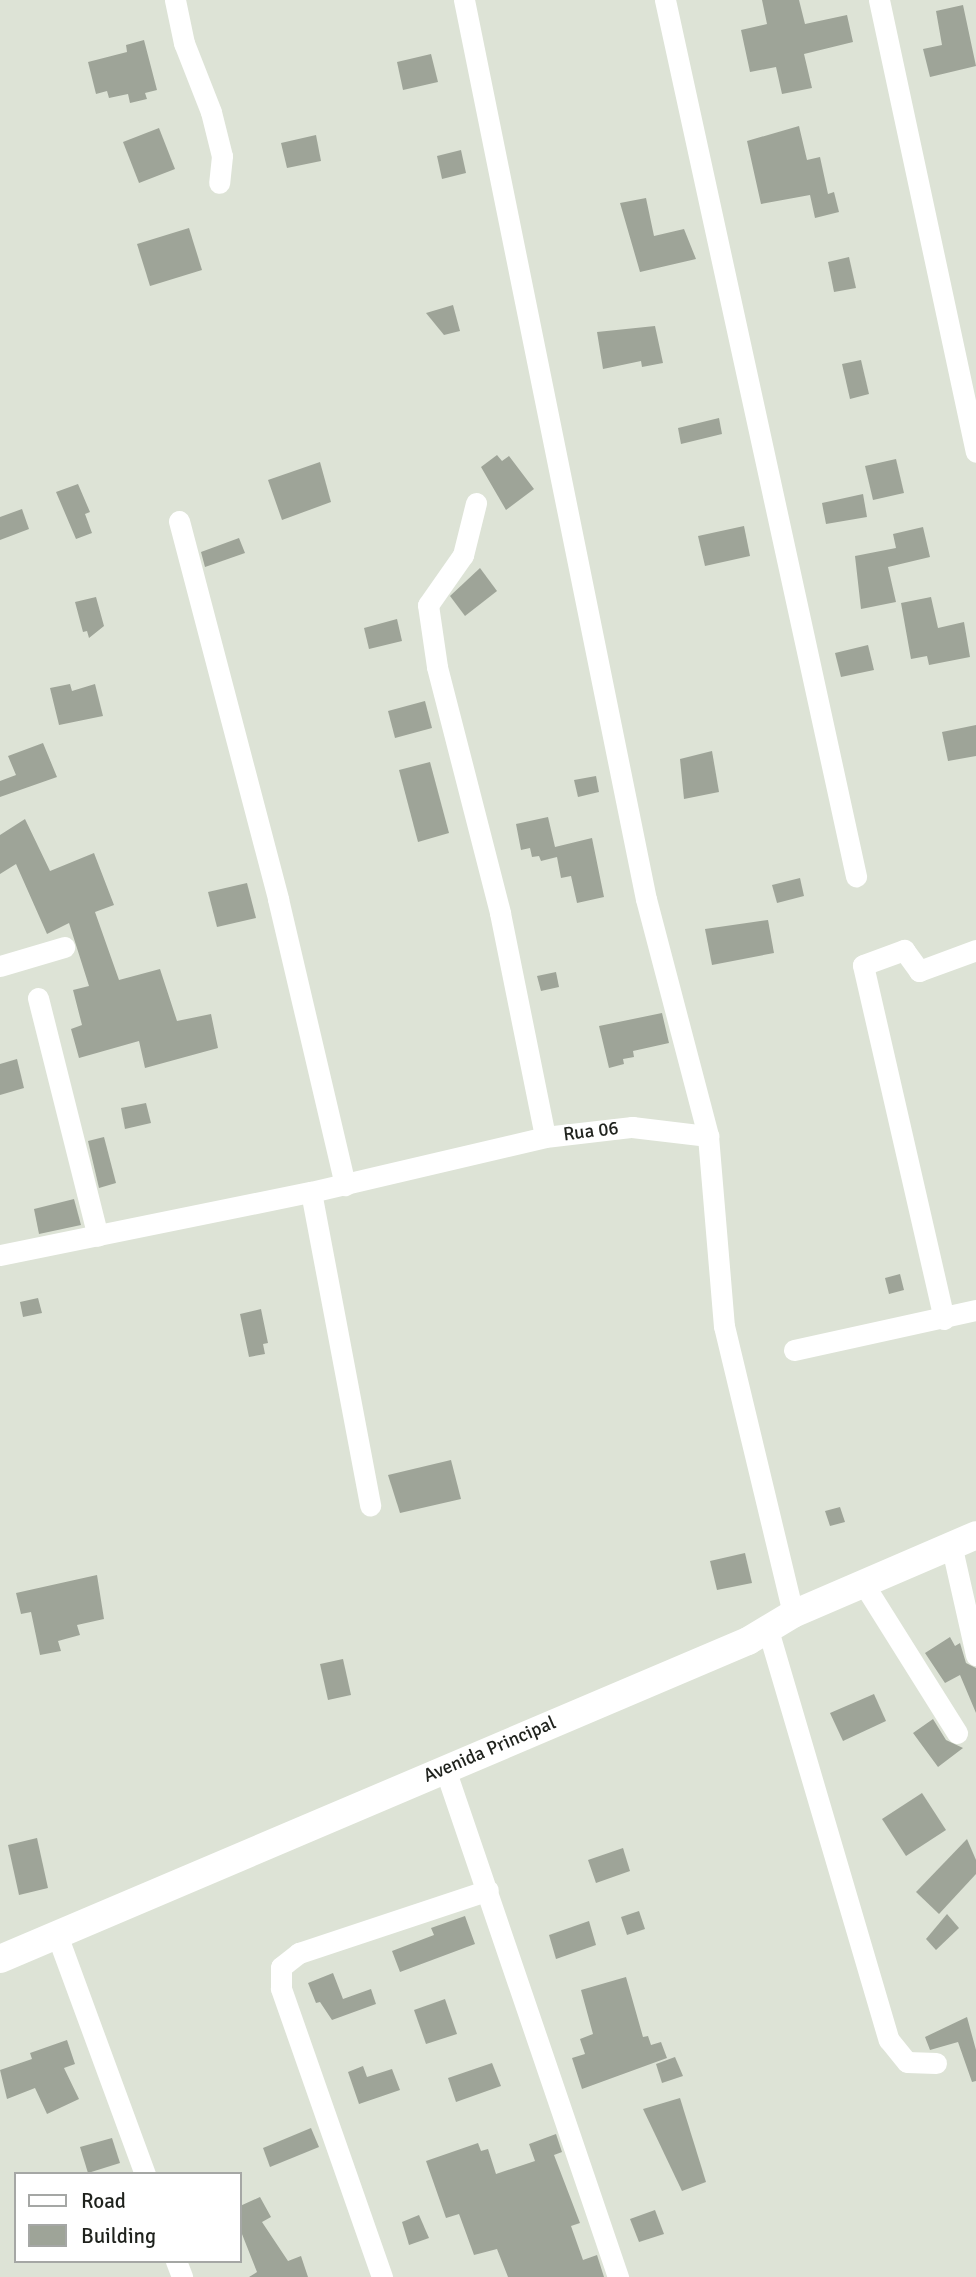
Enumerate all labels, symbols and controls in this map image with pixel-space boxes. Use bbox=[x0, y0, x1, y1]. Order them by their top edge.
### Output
street label: Rua 06 bbox=[562, 1117, 620, 1147]
street label: Avenida Principal bbox=[420, 1712, 560, 1788]
legend bbox=[14, 2172, 242, 2263]
text: Road bbox=[81, 2188, 126, 2214]
text: Building bbox=[81, 2223, 156, 2249]

